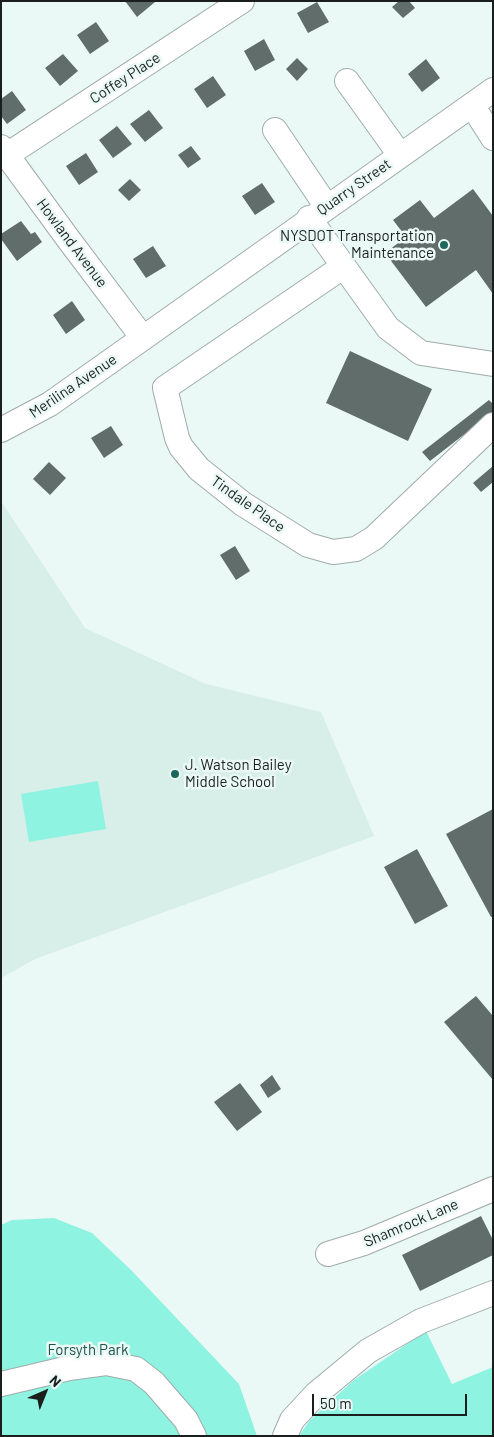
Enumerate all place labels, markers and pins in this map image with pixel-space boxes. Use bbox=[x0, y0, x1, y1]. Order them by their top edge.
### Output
place label: NYSDOT Transportation Maintenance bbox=[280, 227, 434, 262]
marker: NYSDOT Transportation Maintenance bbox=[438, 239, 450, 251]
place label: J. Watson Bailey Middle School bbox=[185, 756, 292, 791]
marker: J. Watson Bailey Middle School bbox=[169, 768, 181, 780]

